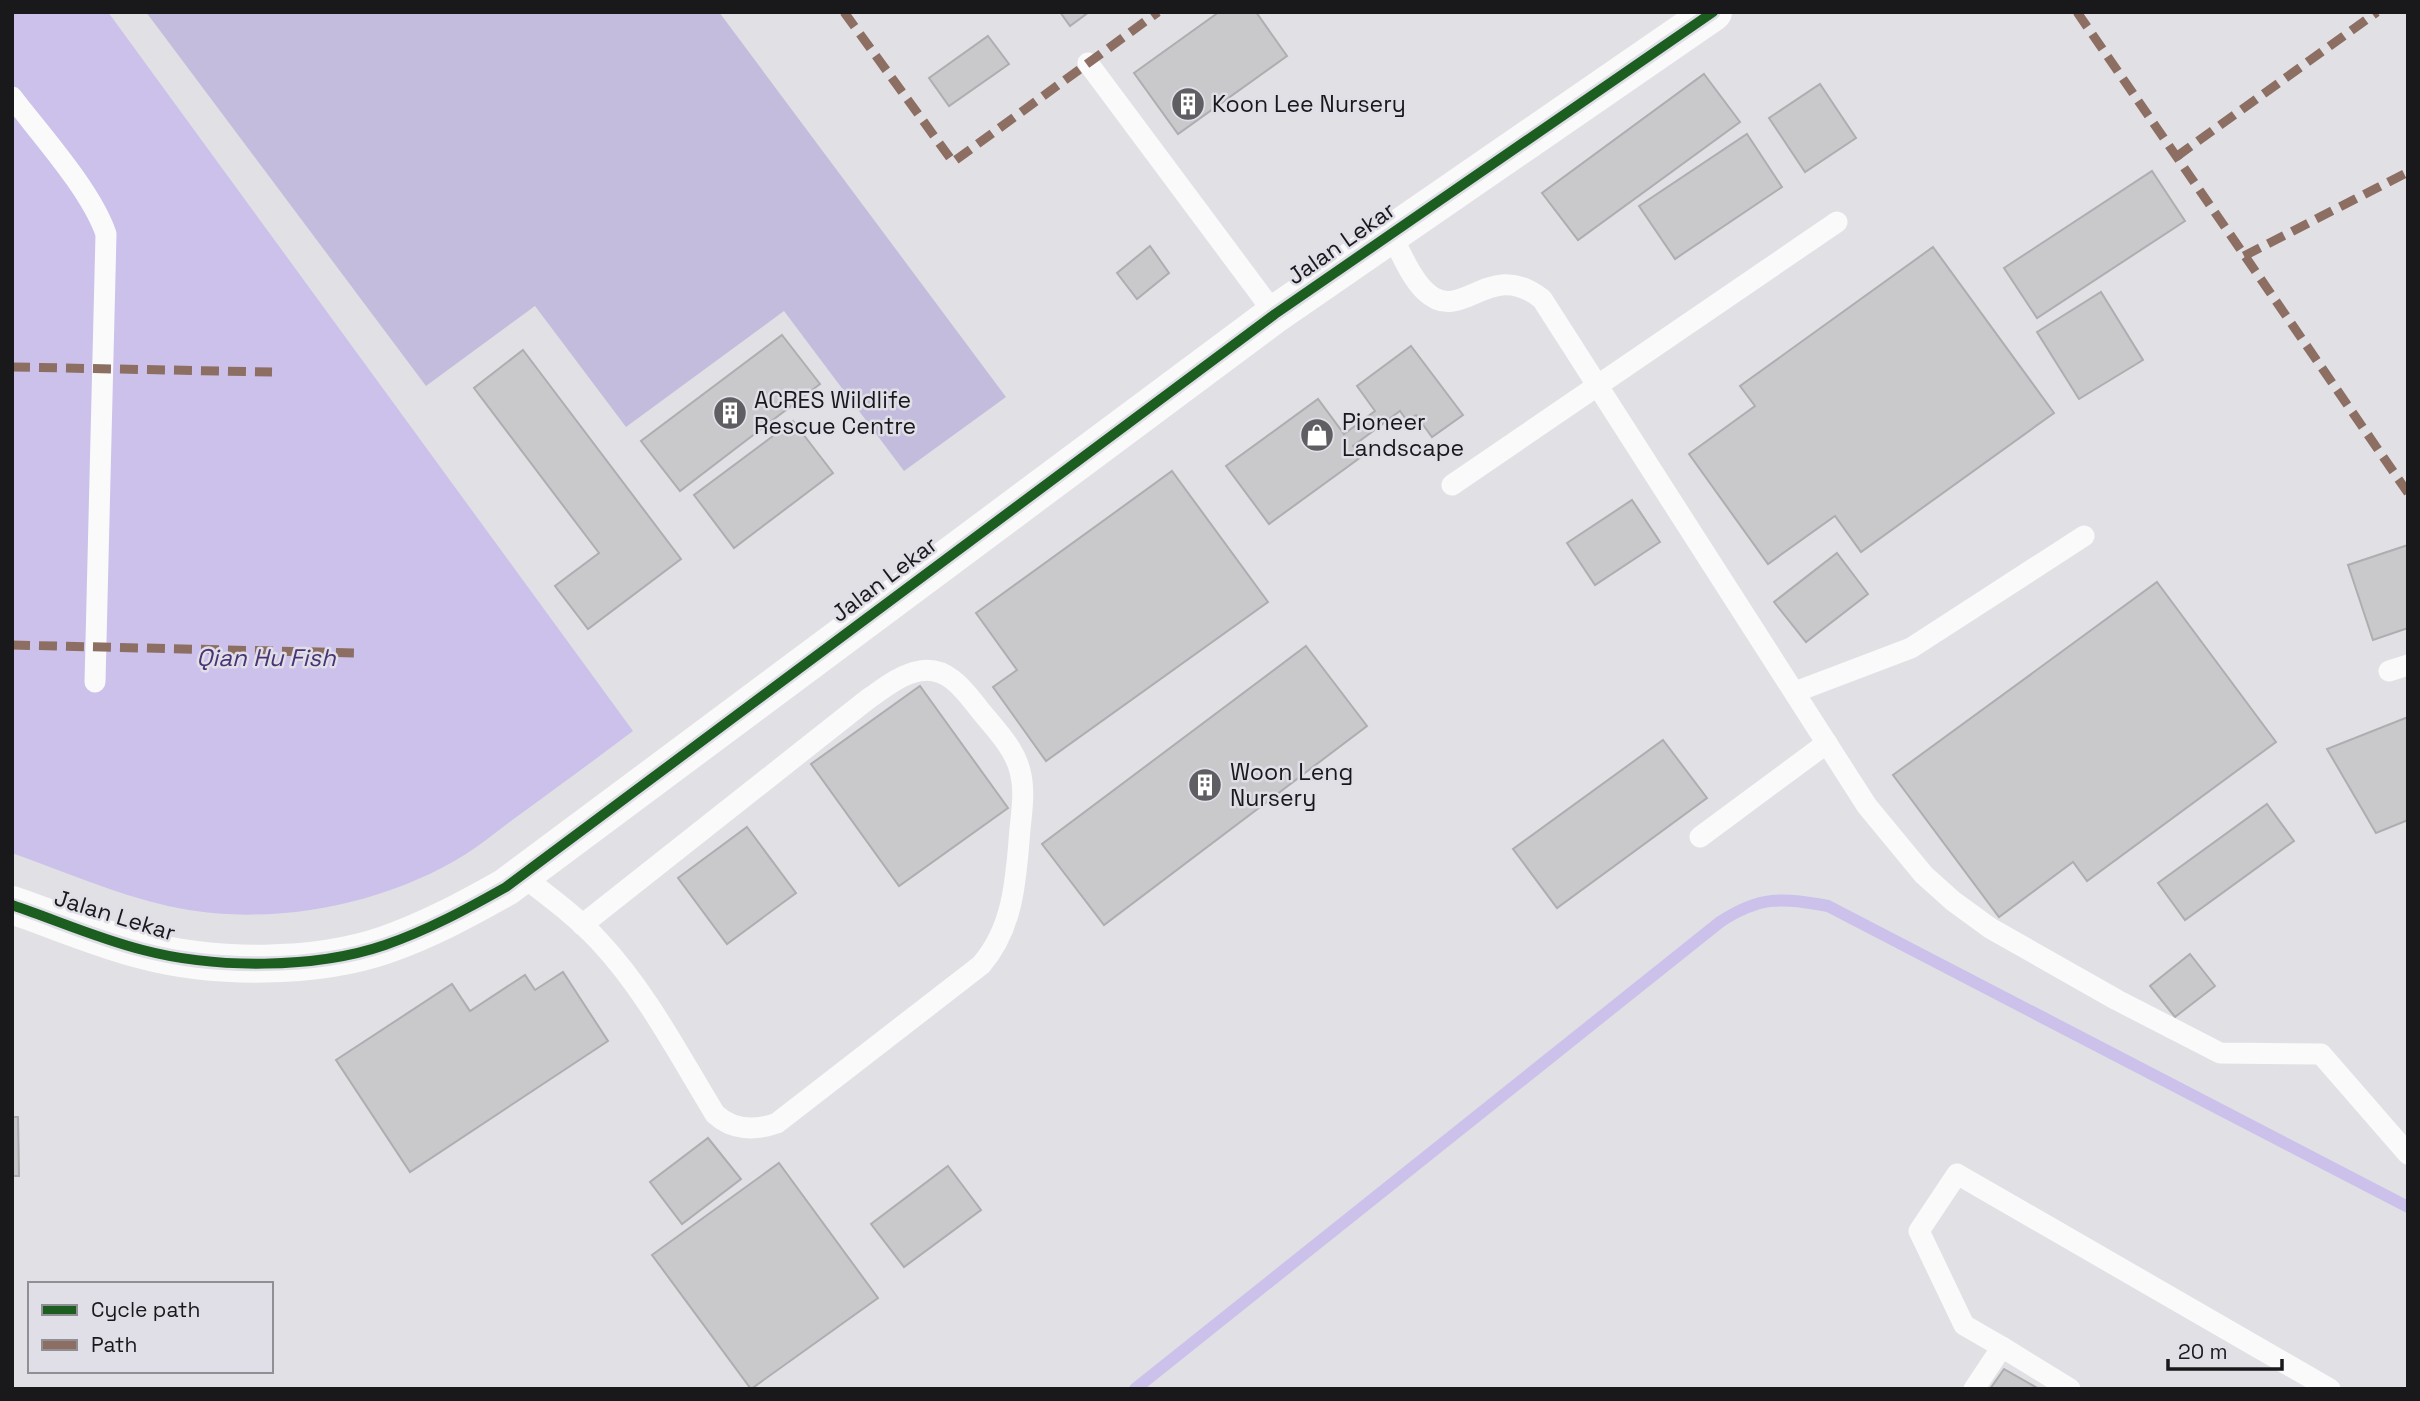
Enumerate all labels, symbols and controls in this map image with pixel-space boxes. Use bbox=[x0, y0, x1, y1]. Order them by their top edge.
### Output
building icon: Koon Lee Nursery bbox=[1169, 85, 1207, 123]
place label: Koon Lee Nursery bbox=[1212, 89, 1406, 119]
street label: Jalan Lekar bbox=[1281, 195, 1401, 291]
place label: ACRES Wildlife Rescue Centre bbox=[754, 385, 916, 441]
building icon: ACRES Wildlife Rescue Centre bbox=[711, 394, 749, 432]
place label: Pioneer Landscape bbox=[1342, 407, 1464, 463]
shop icon: Pioneer Landscape bbox=[1298, 416, 1336, 454]
street label: Jalan Lekar bbox=[825, 529, 943, 629]
water label: Qian Hu Fish bbox=[196, 642, 337, 673]
place label: Woon Leng Nursery bbox=[1230, 757, 1353, 813]
building icon: Woon Leng Nursery bbox=[1186, 766, 1224, 804]
street label: Jalan Lekar bbox=[51, 882, 179, 948]
legend bbox=[28, 1282, 273, 1373]
text: Cycle path bbox=[91, 1296, 200, 1323]
scale bar bbox=[2168, 1328, 2282, 1372]
text: Path bbox=[91, 1331, 137, 1358]
text: 20 m bbox=[2178, 1338, 2228, 1365]

